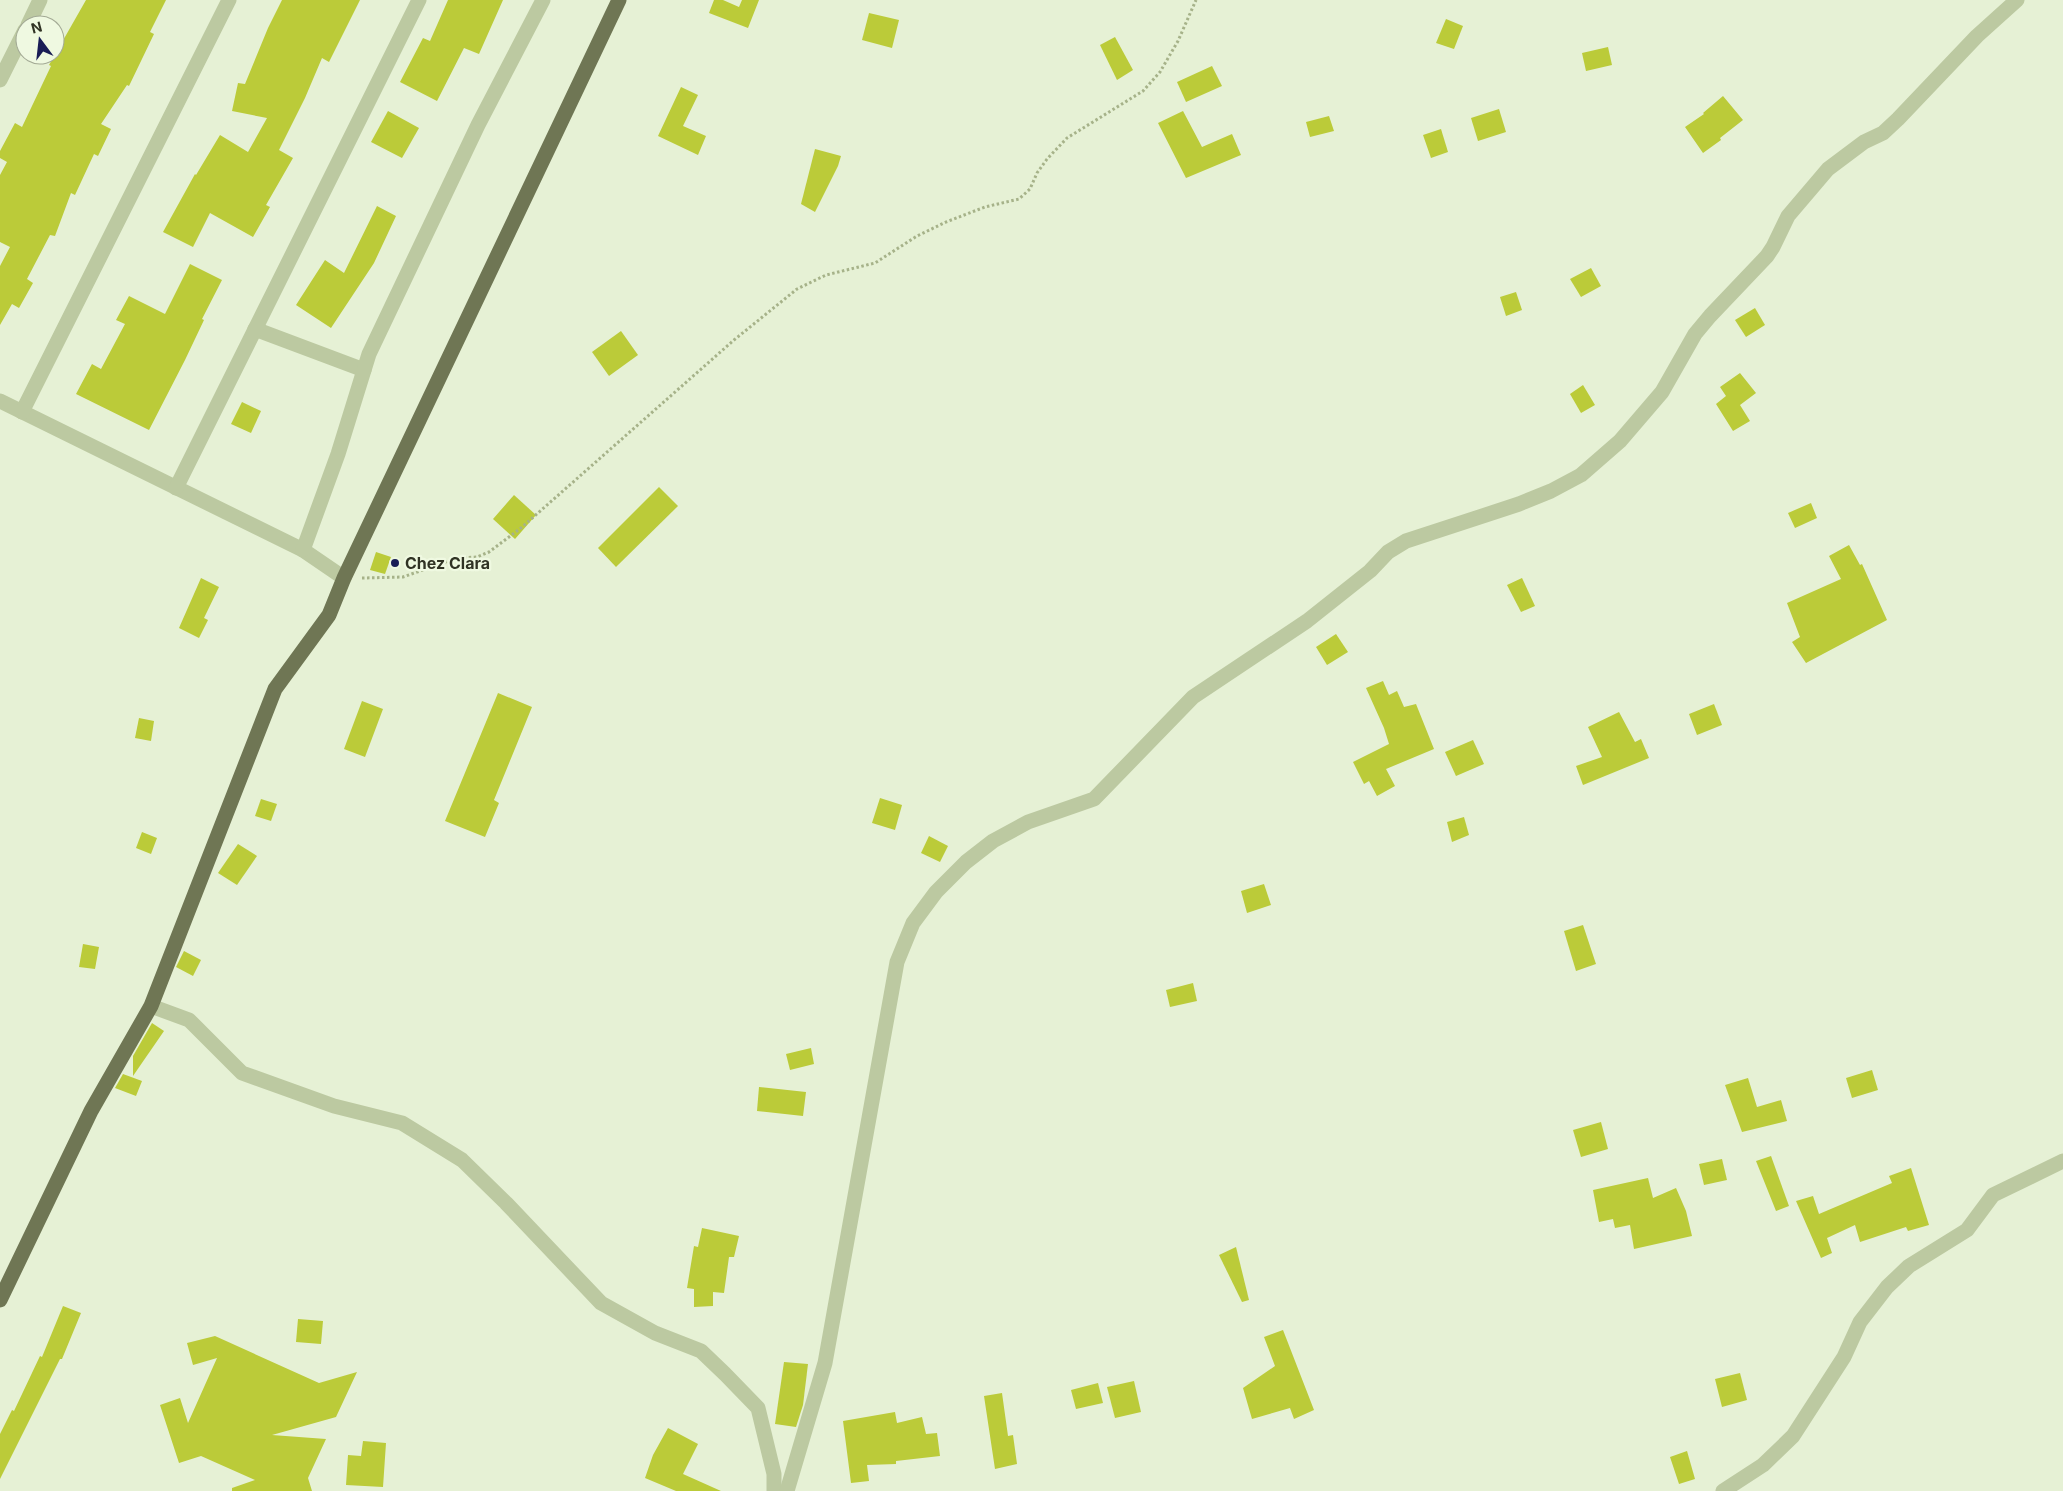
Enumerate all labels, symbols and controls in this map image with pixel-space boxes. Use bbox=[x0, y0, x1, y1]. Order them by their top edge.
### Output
north arrow bbox=[15, 15, 65, 65]
text: N bbox=[29, 17, 44, 37]
place label: Chez Clara bbox=[405, 553, 490, 573]
marker: Chez Clara bbox=[389, 557, 401, 569]

